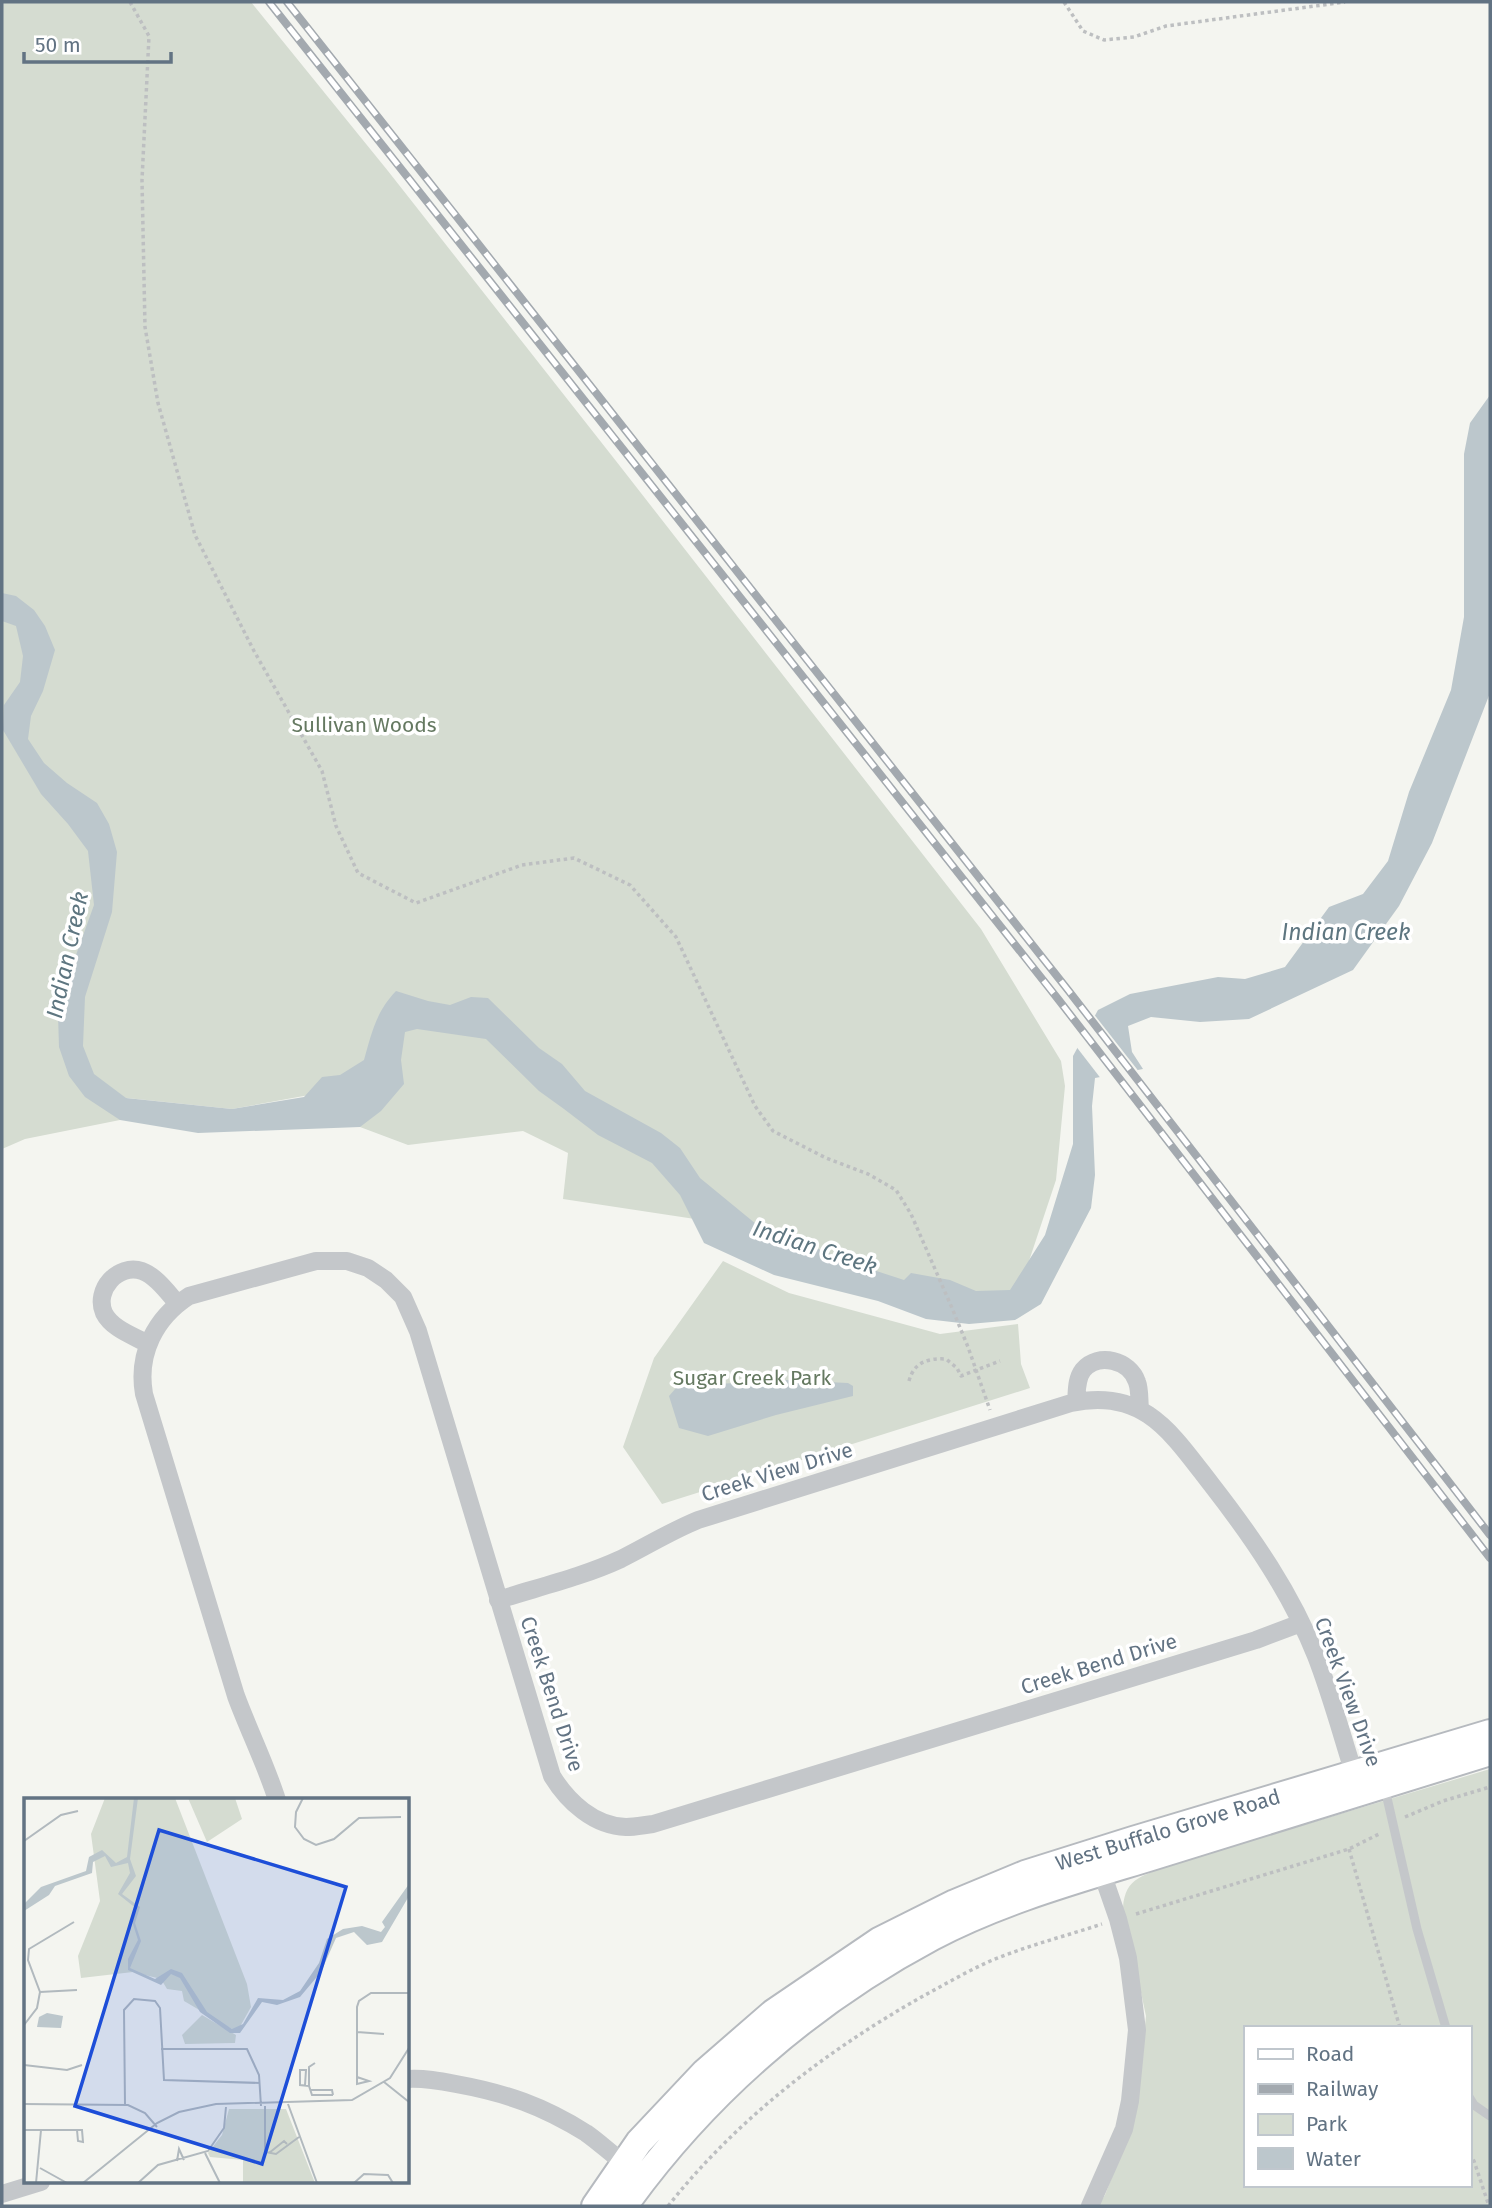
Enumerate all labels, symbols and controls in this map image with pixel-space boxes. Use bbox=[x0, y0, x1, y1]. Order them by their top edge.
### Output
scale bar bbox=[24, 21, 172, 65]
text: 50 m bbox=[35, 32, 81, 58]
park label: Sullivan Woods bbox=[291, 712, 437, 738]
water label: Indian Creek bbox=[40, 889, 94, 1021]
water label: Indian Creek bbox=[1281, 918, 1411, 946]
water label: Indian Creek bbox=[749, 1214, 881, 1280]
park label: Sugar Creek Park bbox=[673, 1365, 832, 1391]
street label: Creek View Drive bbox=[698, 1437, 856, 1507]
street label: Creek Bend Drive bbox=[515, 1613, 589, 1775]
street label: Creek View Drive bbox=[1309, 1614, 1387, 1770]
street label: Creek Bend Drive bbox=[1018, 1628, 1180, 1700]
street label: West Buffalo Grove Road bbox=[1052, 1783, 1284, 1877]
inset map bbox=[24, 1798, 410, 2184]
legend bbox=[1244, 2026, 1471, 2187]
text: Road bbox=[1306, 2041, 1354, 2067]
text: Railway bbox=[1306, 2076, 1379, 2102]
text: Park bbox=[1306, 2111, 1348, 2137]
text: Water bbox=[1306, 2146, 1361, 2172]

